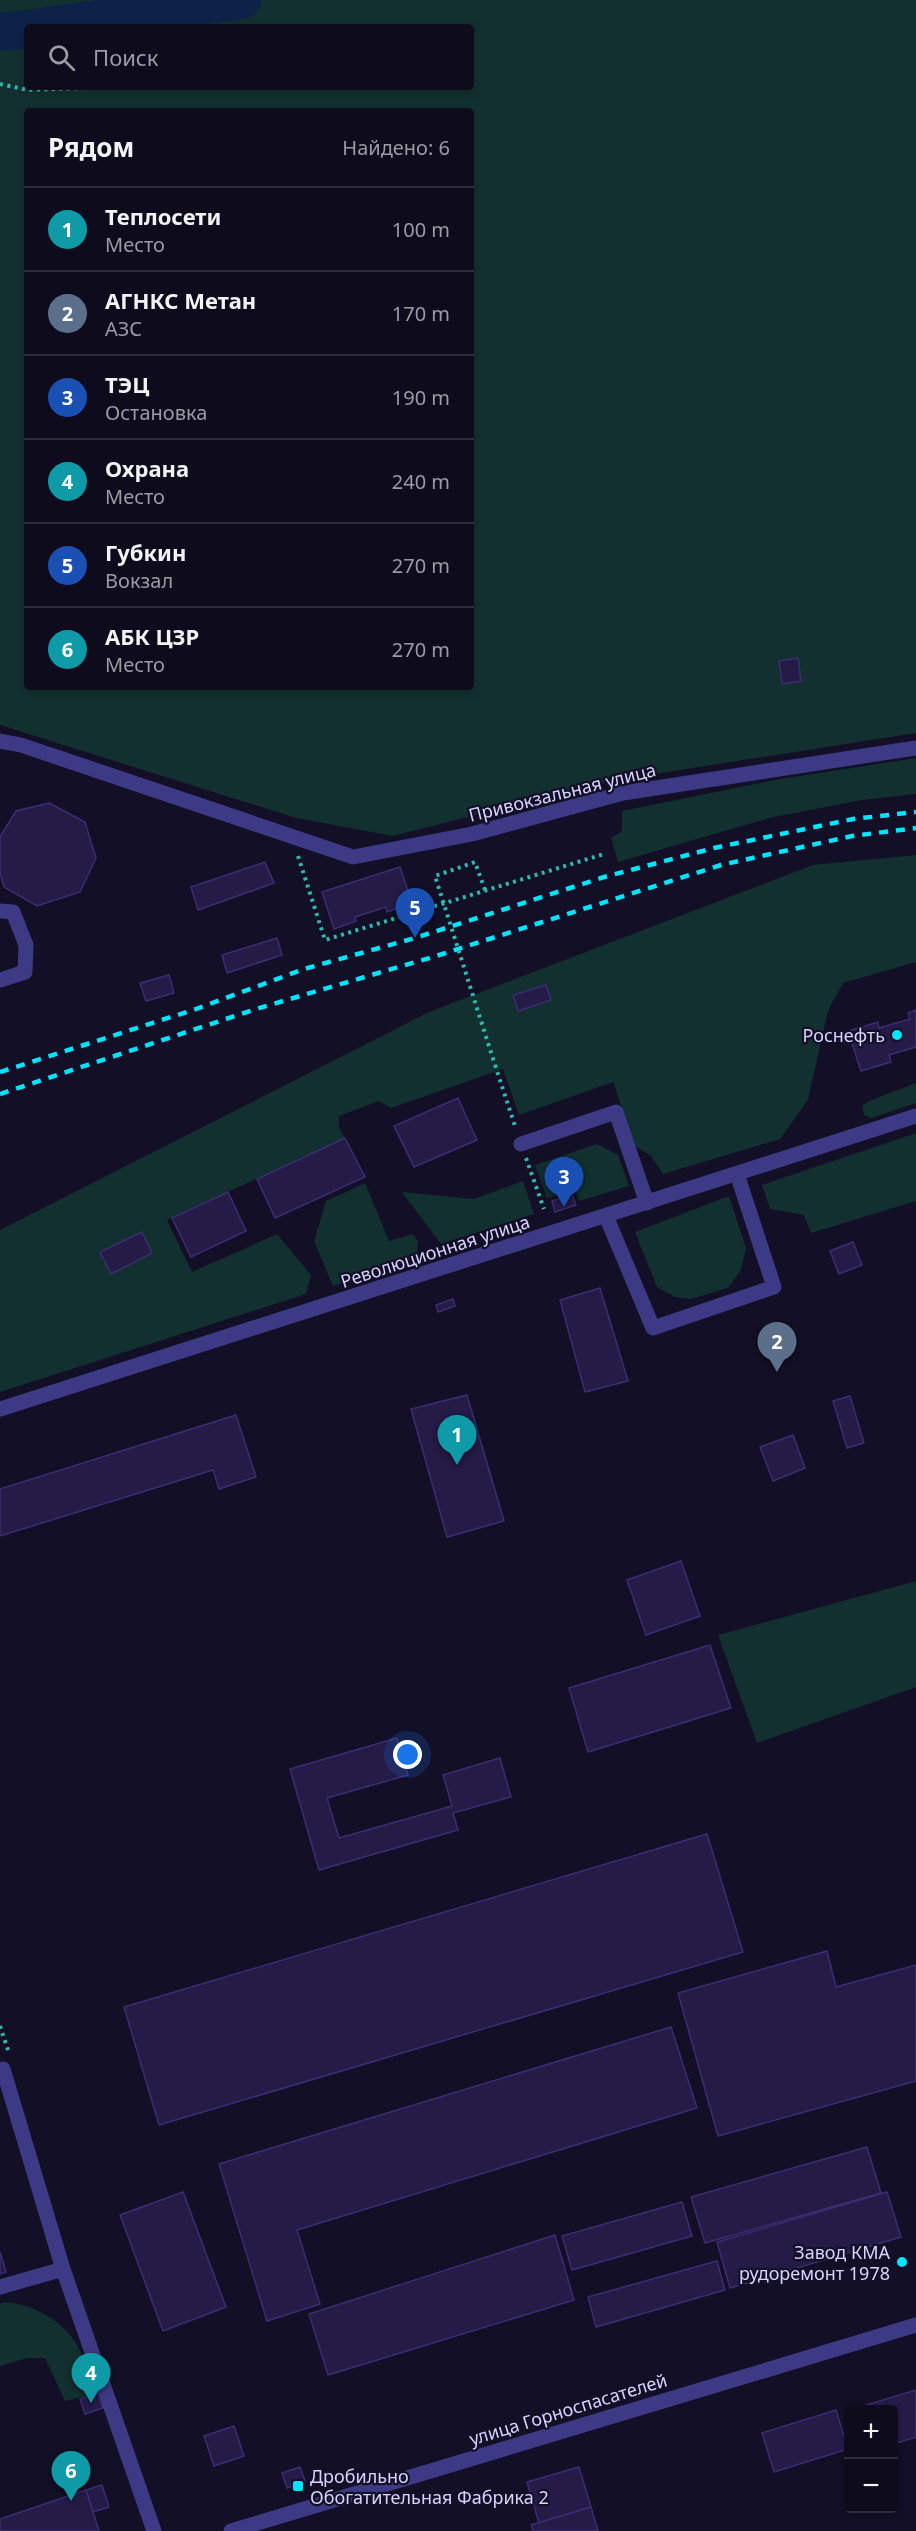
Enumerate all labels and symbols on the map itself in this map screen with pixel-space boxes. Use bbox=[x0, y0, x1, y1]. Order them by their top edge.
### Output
street label: Привокзальная улица bbox=[466, 757, 658, 827]
pin: 5 bbox=[396, 888, 434, 938]
place label: Роснефть bbox=[802, 1023, 885, 1047]
marker: Роснефть bbox=[890, 1028, 904, 1042]
pin: 3 bbox=[544, 1158, 584, 1207]
street label: Революционная улица bbox=[337, 1209, 533, 1293]
pin: 2 bbox=[758, 1322, 796, 1372]
pin: 1 bbox=[438, 1416, 476, 1465]
your location bbox=[393, 1740, 422, 1769]
place label: Завод КМА рудоремонт 1978 bbox=[739, 2240, 891, 2285]
marker: Завод КМА рудоремонт 1978 bbox=[895, 2255, 909, 2269]
pin: 4 bbox=[72, 2354, 110, 2403]
street label: улица Горноспасателей bbox=[466, 2367, 670, 2451]
pin: 6 bbox=[52, 2452, 90, 2501]
place label: Дробильно Обогатительная Фабрика 2 bbox=[310, 2464, 549, 2509]
marker: Дробильно Обогатительная Фабрика 2 bbox=[291, 2479, 305, 2493]

